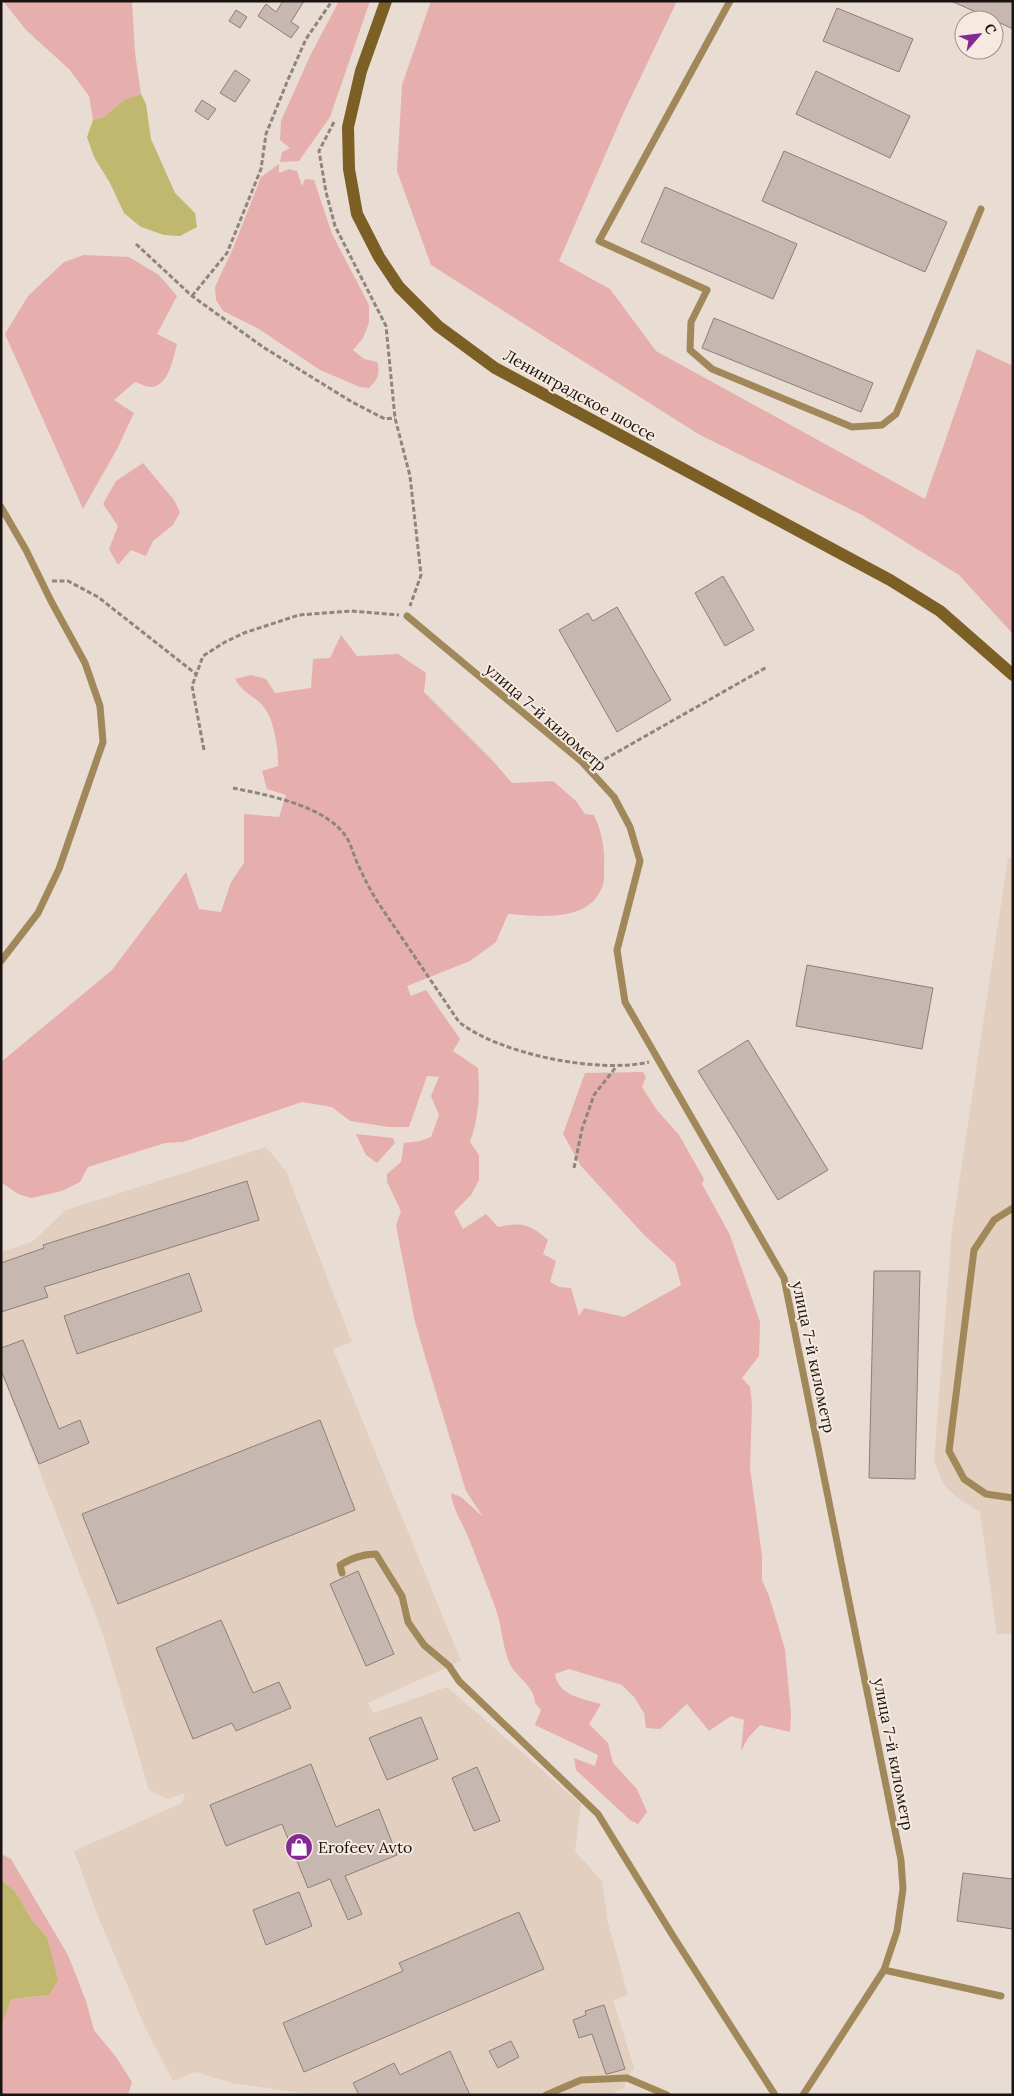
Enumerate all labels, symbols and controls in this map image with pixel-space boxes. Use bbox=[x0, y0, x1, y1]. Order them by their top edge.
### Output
north arrow bbox=[954, 10, 1004, 60]
text: С bbox=[980, 20, 1001, 38]
street label: Ленинградское шоссе bbox=[500, 345, 660, 445]
street label: улица 7-й километр bbox=[481, 659, 611, 775]
street label: улица 7-й километр bbox=[788, 1279, 840, 1435]
street label: улица 7-й километр bbox=[869, 1676, 919, 1832]
shop icon: Erofeev Avto bbox=[284, 1832, 314, 1862]
place label: Erofeev Avto bbox=[318, 1837, 412, 1857]

